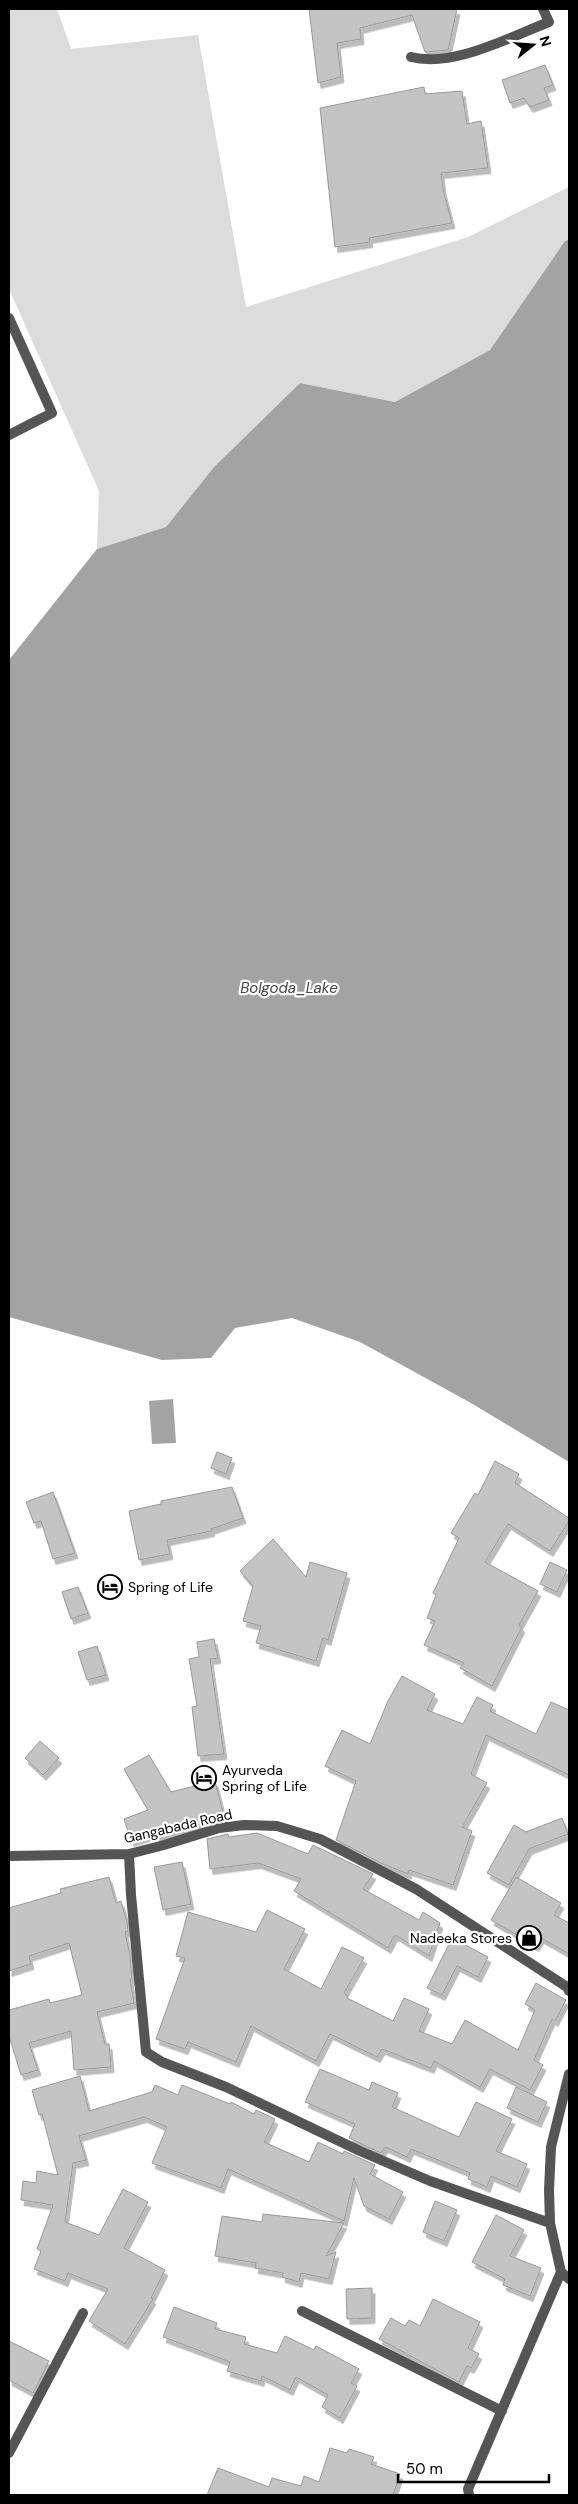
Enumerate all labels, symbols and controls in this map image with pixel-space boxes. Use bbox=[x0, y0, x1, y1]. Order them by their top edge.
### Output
north arrow bbox=[508, 20, 558, 70]
text: N bbox=[535, 34, 556, 49]
water label: Bolgoda_Lake bbox=[240, 978, 338, 998]
hotel icon: Spring of Life bbox=[97, 1574, 123, 1600]
place label: Spring of Life bbox=[128, 1578, 213, 1596]
place label: Ayurveda Spring of Life bbox=[222, 1761, 307, 1795]
hotel icon: Ayurveda Spring of Life bbox=[191, 1765, 217, 1791]
street label: Gangabada Road bbox=[122, 1805, 234, 1847]
shop icon: Nadeeka Stores bbox=[516, 1925, 542, 1951]
place label: Nadeeka Stores bbox=[410, 1929, 512, 1947]
scale bar bbox=[398, 2452, 549, 2484]
text: 50 m bbox=[406, 2459, 443, 2479]

